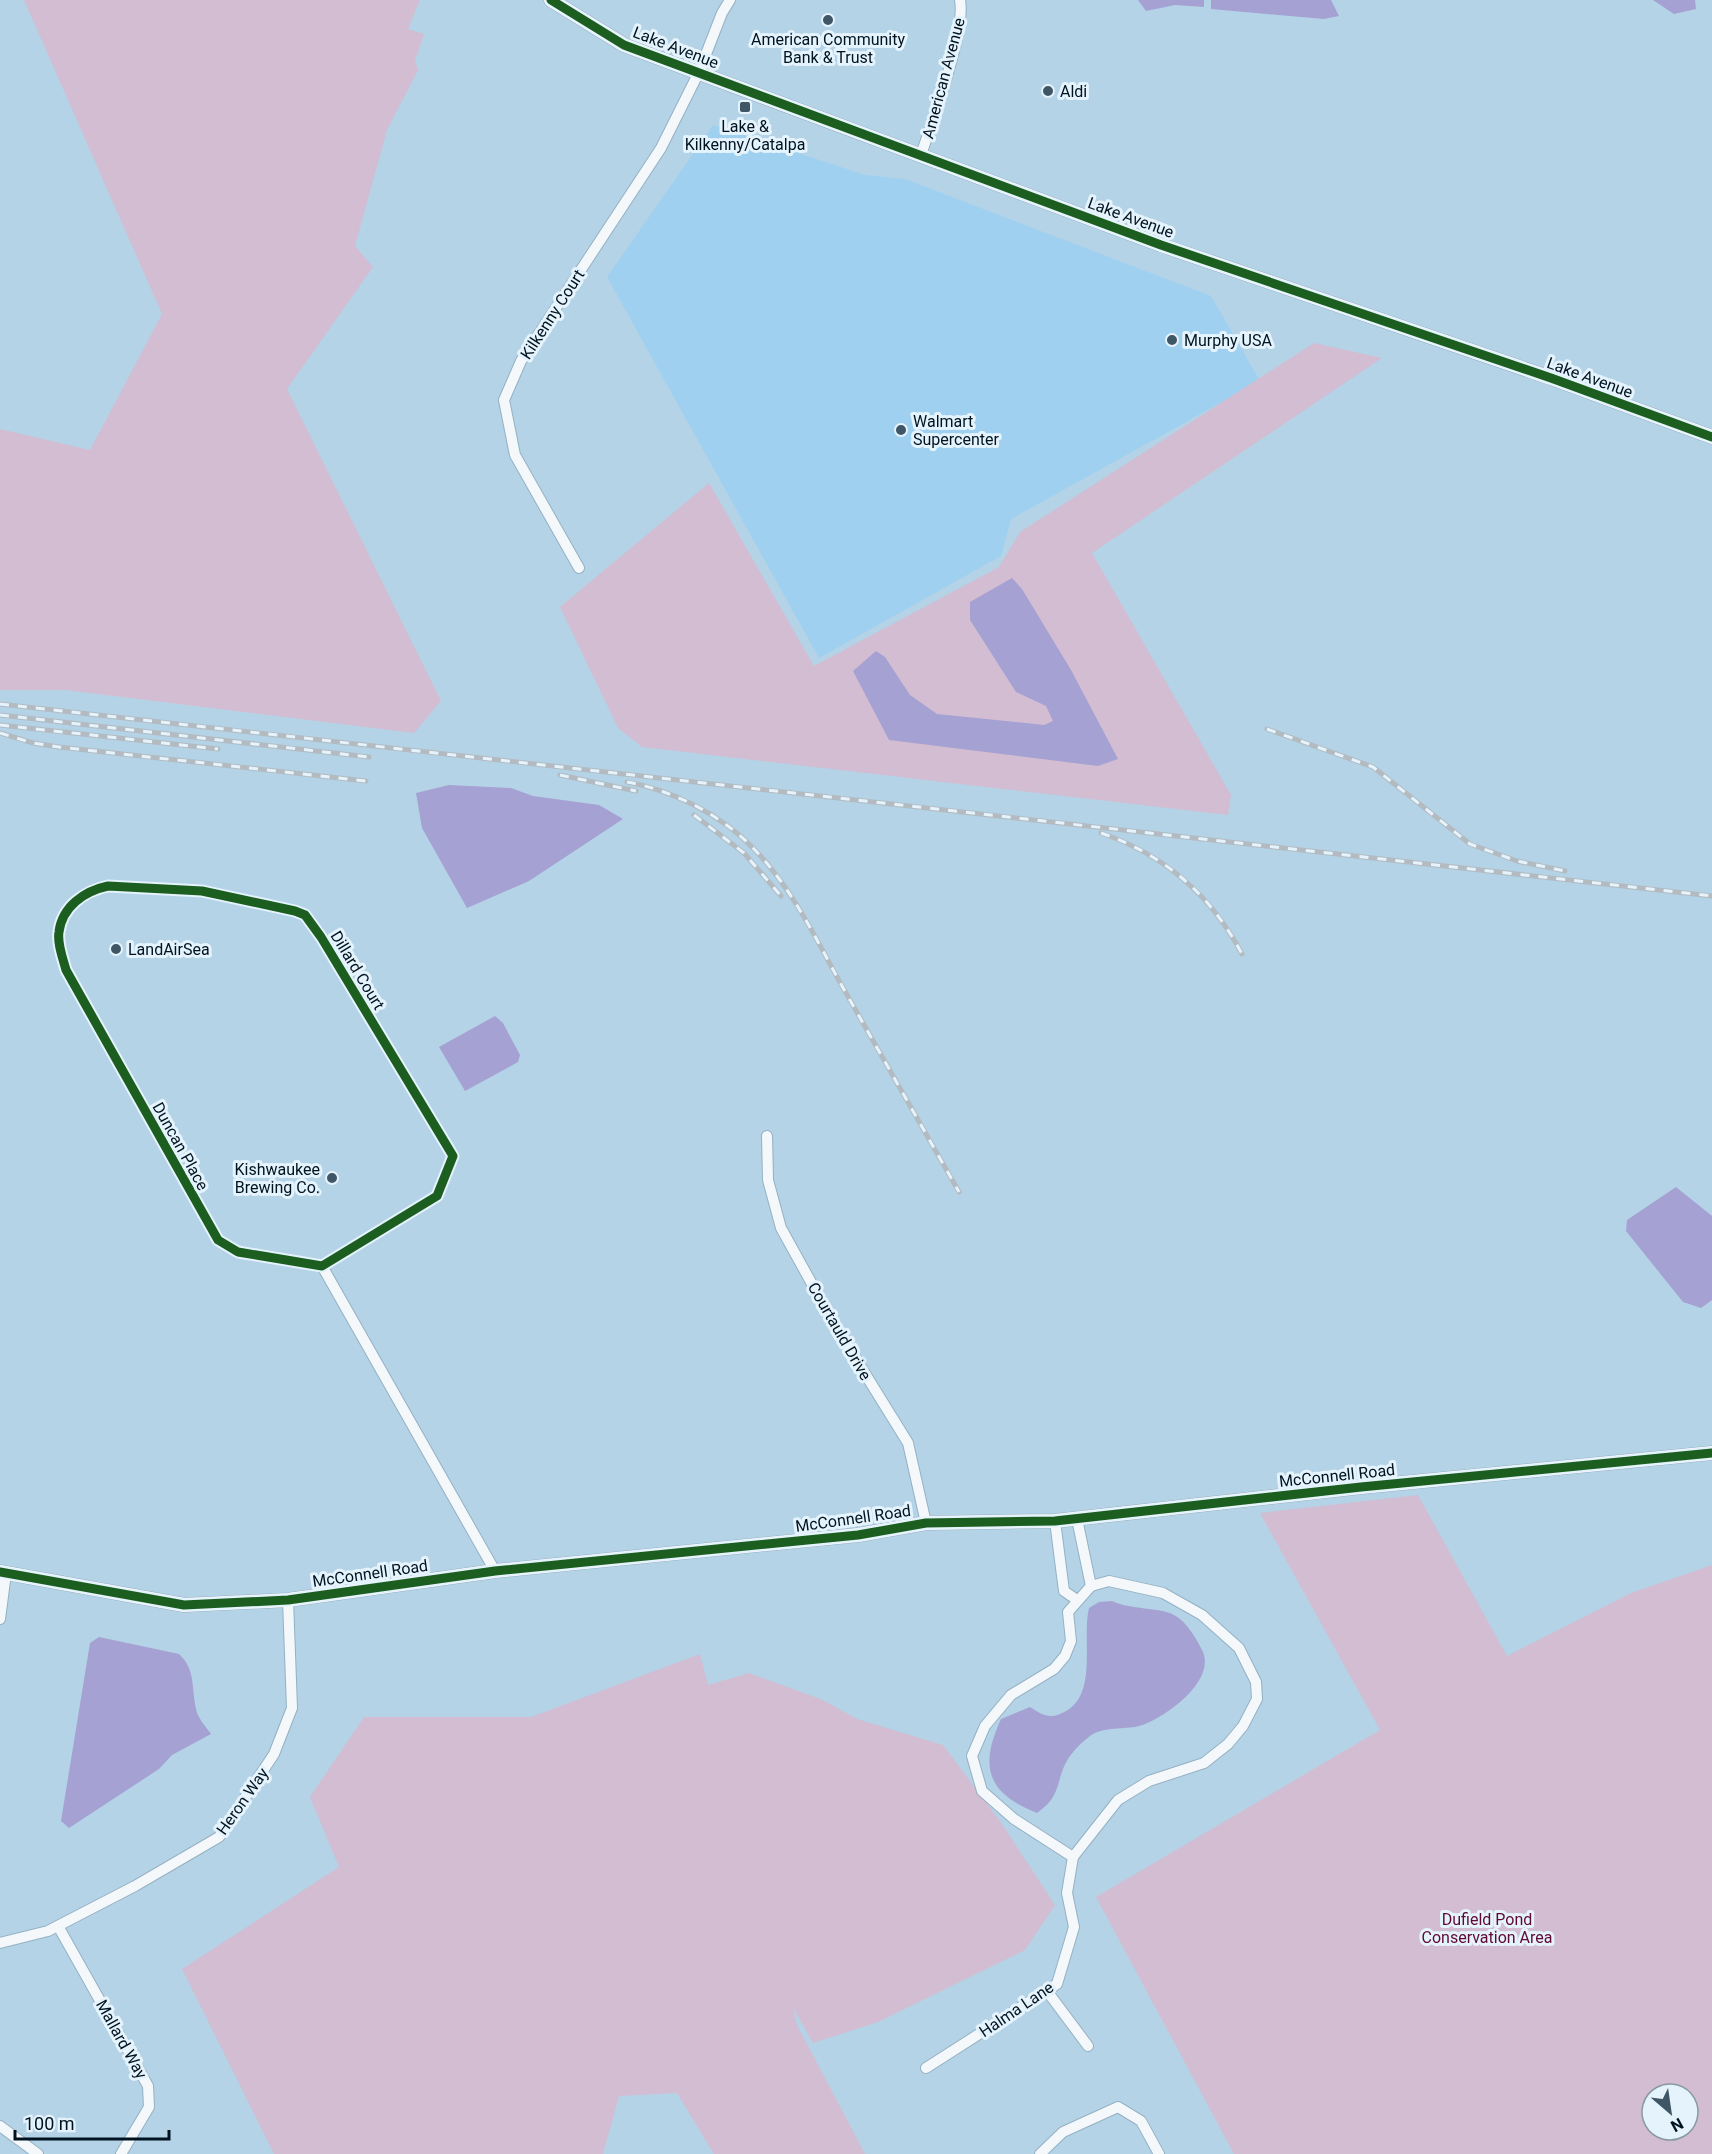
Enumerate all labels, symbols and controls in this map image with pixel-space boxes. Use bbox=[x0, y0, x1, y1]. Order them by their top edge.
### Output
marker: American Community Bank & Trust bbox=[821, 13, 835, 27]
street label: American Avenue bbox=[918, 16, 969, 141]
street label: Lake Avenue bbox=[630, 22, 721, 72]
place label: American Community Bank & Trust bbox=[751, 30, 905, 67]
place label: Aldi bbox=[1060, 82, 1087, 101]
marker: Aldi bbox=[1041, 84, 1055, 98]
marker: Lake & Kilkenny/Catalpa bbox=[738, 100, 752, 114]
place label: Lake & Kilkenny/Catalpa bbox=[685, 117, 805, 154]
street label: Lake Avenue bbox=[1085, 193, 1176, 242]
street label: Kilkenny Court bbox=[516, 266, 588, 363]
place label: Murphy USA bbox=[1184, 331, 1272, 350]
marker: Murphy USA bbox=[1165, 333, 1179, 347]
street label: Lake Avenue bbox=[1544, 353, 1635, 402]
place label: Walmart Supercenter bbox=[913, 412, 999, 449]
marker: Walmart Supercenter bbox=[894, 423, 908, 437]
street label: Dillard Court bbox=[327, 927, 389, 1013]
place label: LandAirSea bbox=[128, 940, 210, 959]
marker: LandAirSea bbox=[109, 942, 123, 956]
street label: Duncan Place bbox=[149, 1099, 213, 1194]
place label: Kishwaukee Brewing Co. bbox=[235, 1160, 320, 1197]
marker: Kishwaukee Brewing Co. bbox=[325, 1171, 339, 1185]
street label: Courtauld Drive bbox=[804, 1279, 875, 1384]
street label: McConnell Road bbox=[1278, 1460, 1396, 1491]
street label: McConnell Road bbox=[794, 1501, 912, 1536]
street label: McConnell Road bbox=[311, 1556, 429, 1591]
street label: Heron Way bbox=[212, 1764, 273, 1838]
park label: Dufield Pond Conservation Area bbox=[1422, 1910, 1552, 1947]
street label: Halma Lane bbox=[976, 1978, 1057, 2041]
street label: Mallard Way bbox=[92, 1996, 151, 2082]
north arrow bbox=[1640, 2082, 1700, 2142]
scale bar bbox=[15, 2103, 170, 2141]
text: 100 m bbox=[24, 2113, 75, 2134]
text: N bbox=[1667, 2114, 1687, 2136]

